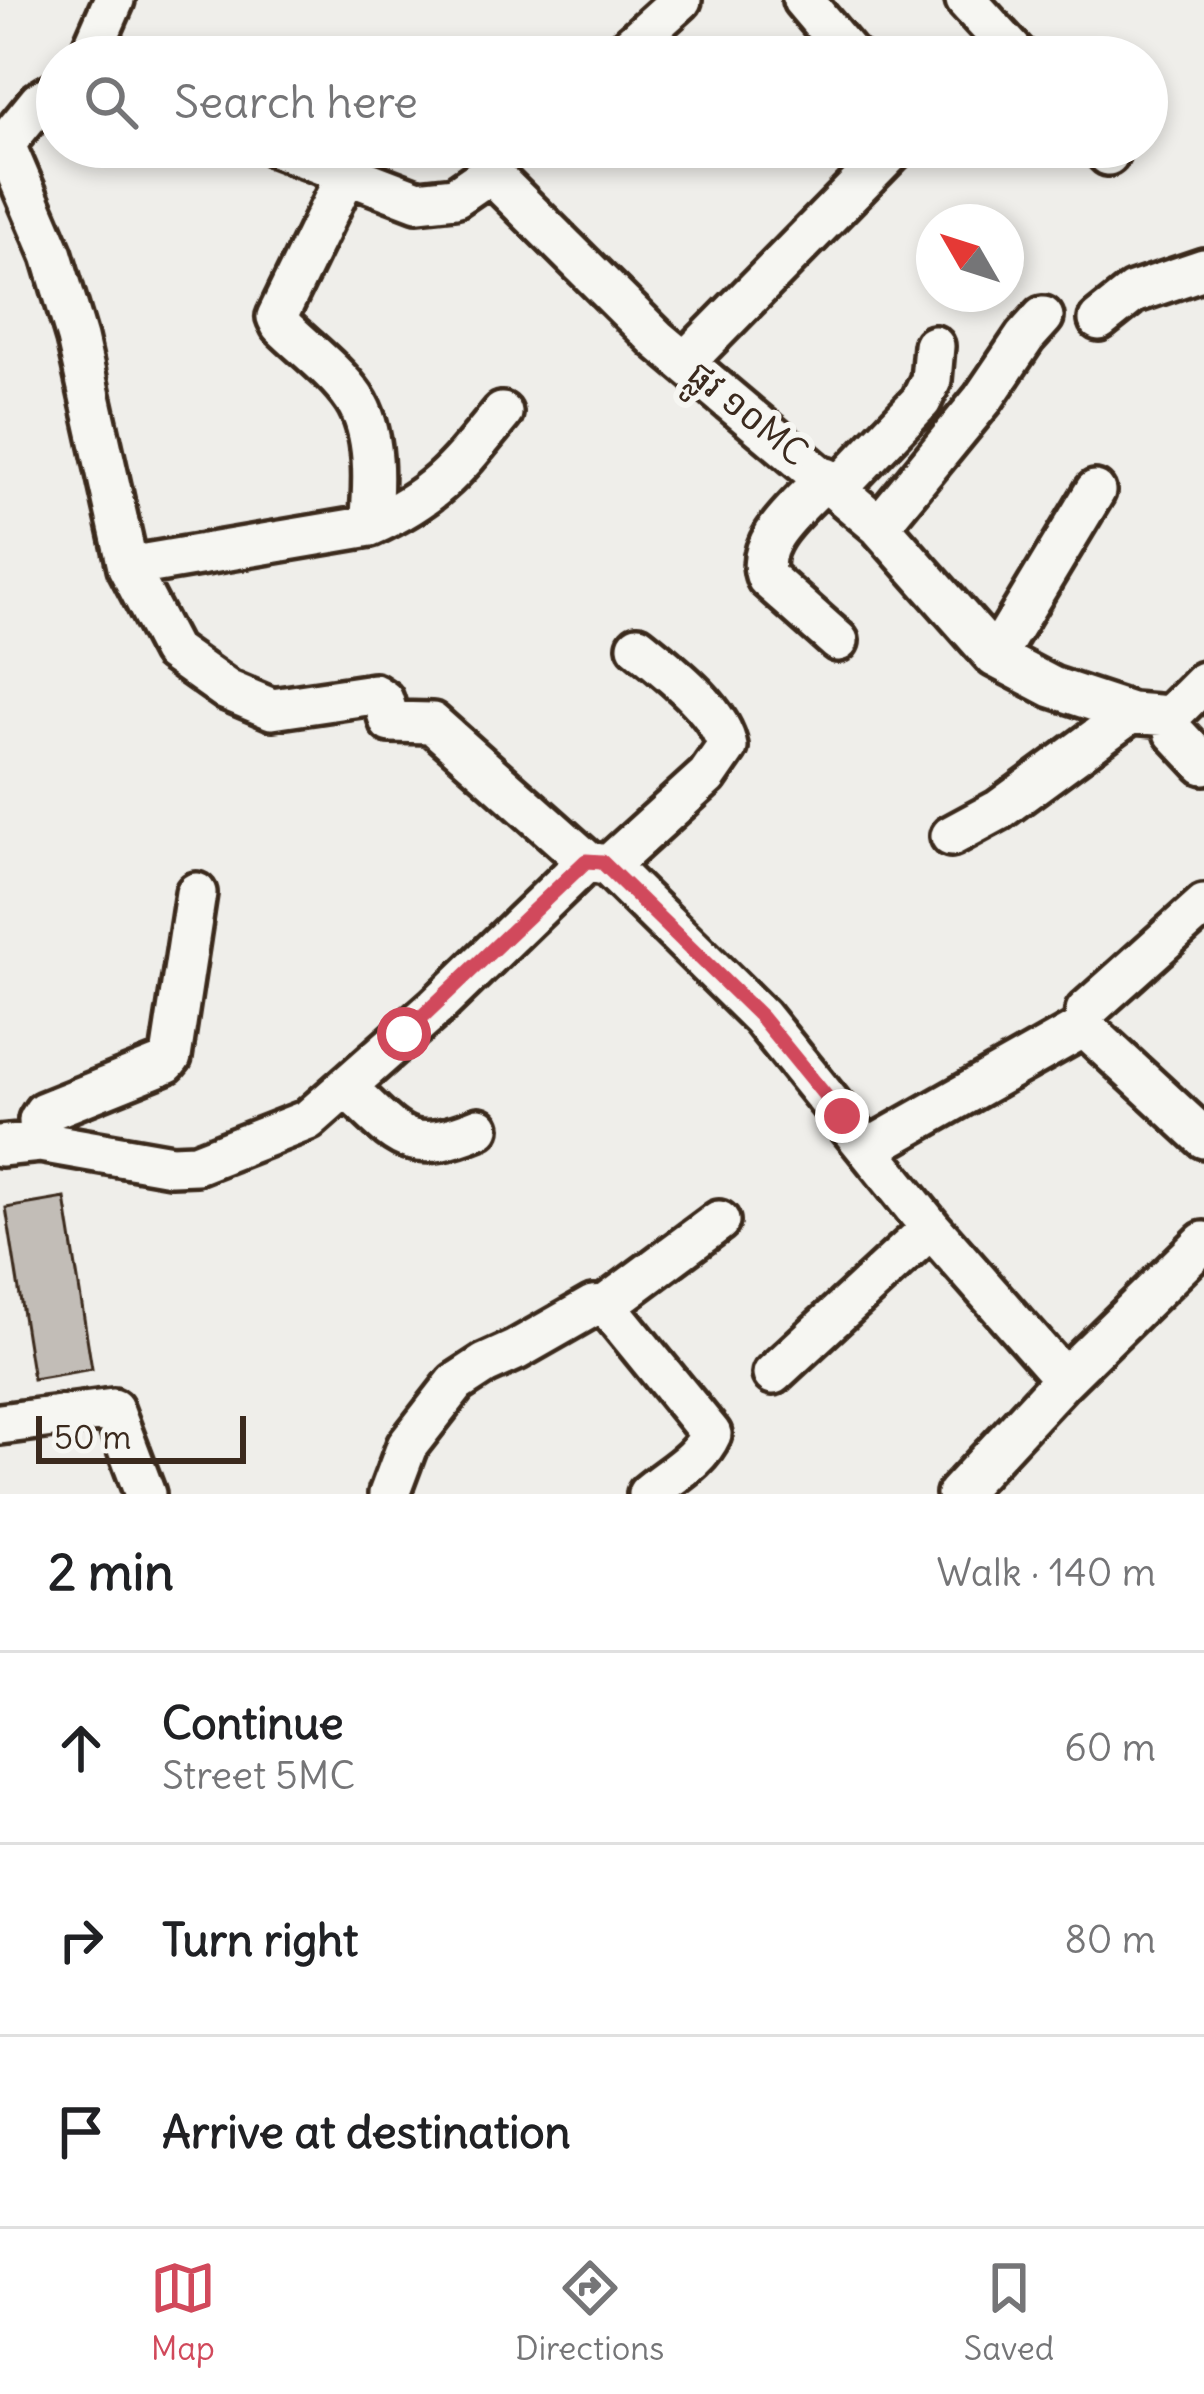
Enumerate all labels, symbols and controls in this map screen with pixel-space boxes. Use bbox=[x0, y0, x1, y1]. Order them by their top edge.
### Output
search box bbox=[36, 36, 1168, 168]
icon: search bbox=[78, 69, 144, 135]
text: Search here bbox=[174, 74, 418, 130]
north arrow bbox=[916, 204, 1024, 312]
street label: ផ្លូវ ១០MC bbox=[673, 351, 817, 483]
route start bbox=[377, 1007, 431, 1061]
route end bbox=[815, 1089, 869, 1143]
scale bar bbox=[36, 1410, 246, 1463]
text: 50 m bbox=[54, 1416, 131, 1458]
text: 2 min bbox=[48, 1540, 174, 1604]
text: Walk · 140 m bbox=[937, 1548, 1156, 1597]
text: Continue bbox=[162, 1695, 344, 1751]
icon: ahead bbox=[48, 1715, 114, 1781]
text: 60 m bbox=[1064, 1723, 1156, 1772]
text: Street 5MC bbox=[162, 1751, 355, 1800]
icon: right bbox=[48, 1907, 114, 1973]
text: Turn right bbox=[162, 1912, 358, 1968]
text: 80 m bbox=[1064, 1915, 1156, 1964]
icon: arrive bbox=[48, 2099, 114, 2165]
text: Arrive at destination bbox=[162, 2104, 571, 2160]
tab: Map bbox=[150, 2255, 216, 2369]
tab: Directions bbox=[515, 2255, 664, 2369]
tab: Saved bbox=[964, 2255, 1054, 2369]

